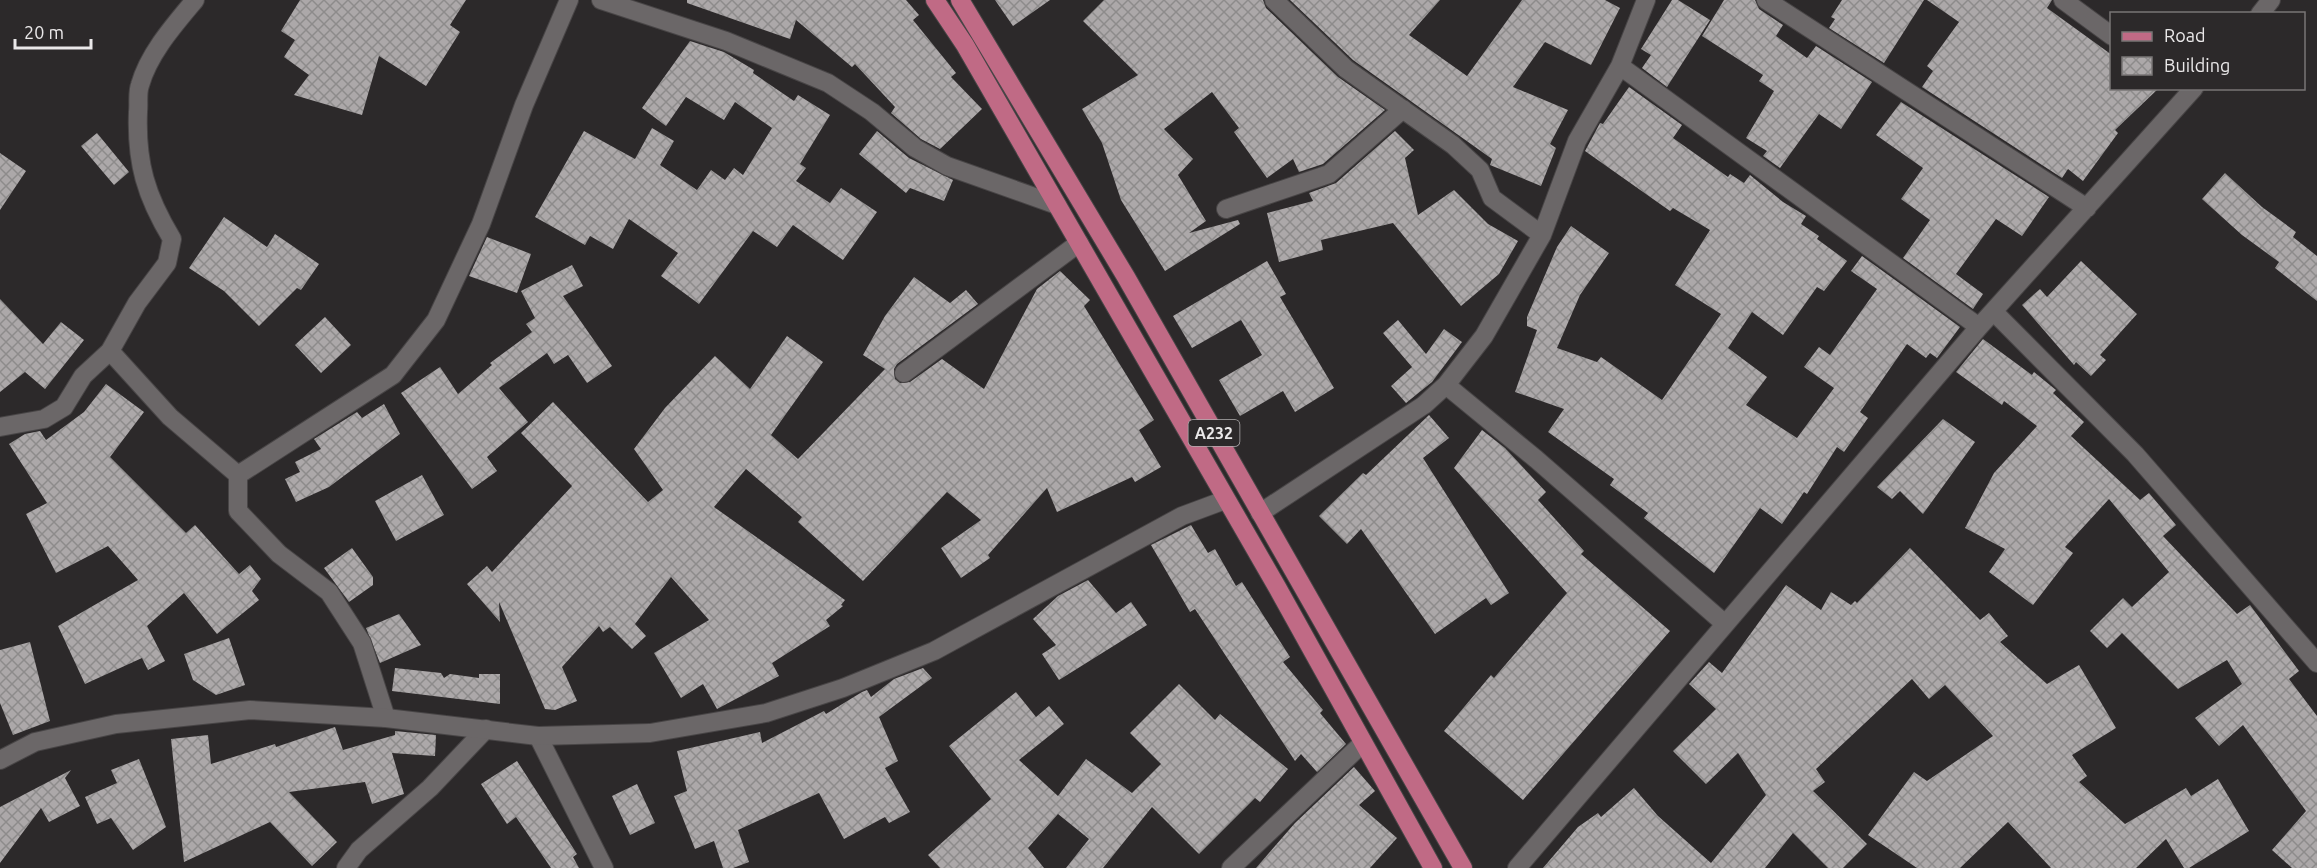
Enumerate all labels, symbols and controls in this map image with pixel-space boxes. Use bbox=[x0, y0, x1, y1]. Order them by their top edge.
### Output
scale bar bbox=[15, 12, 92, 50]
legend bbox=[2110, 12, 2305, 90]
text: 20 m bbox=[24, 22, 64, 42]
text: Road bbox=[2164, 25, 2206, 45]
text: Building bbox=[2164, 55, 2230, 75]
road number: A232 bbox=[1188, 420, 1240, 446]

